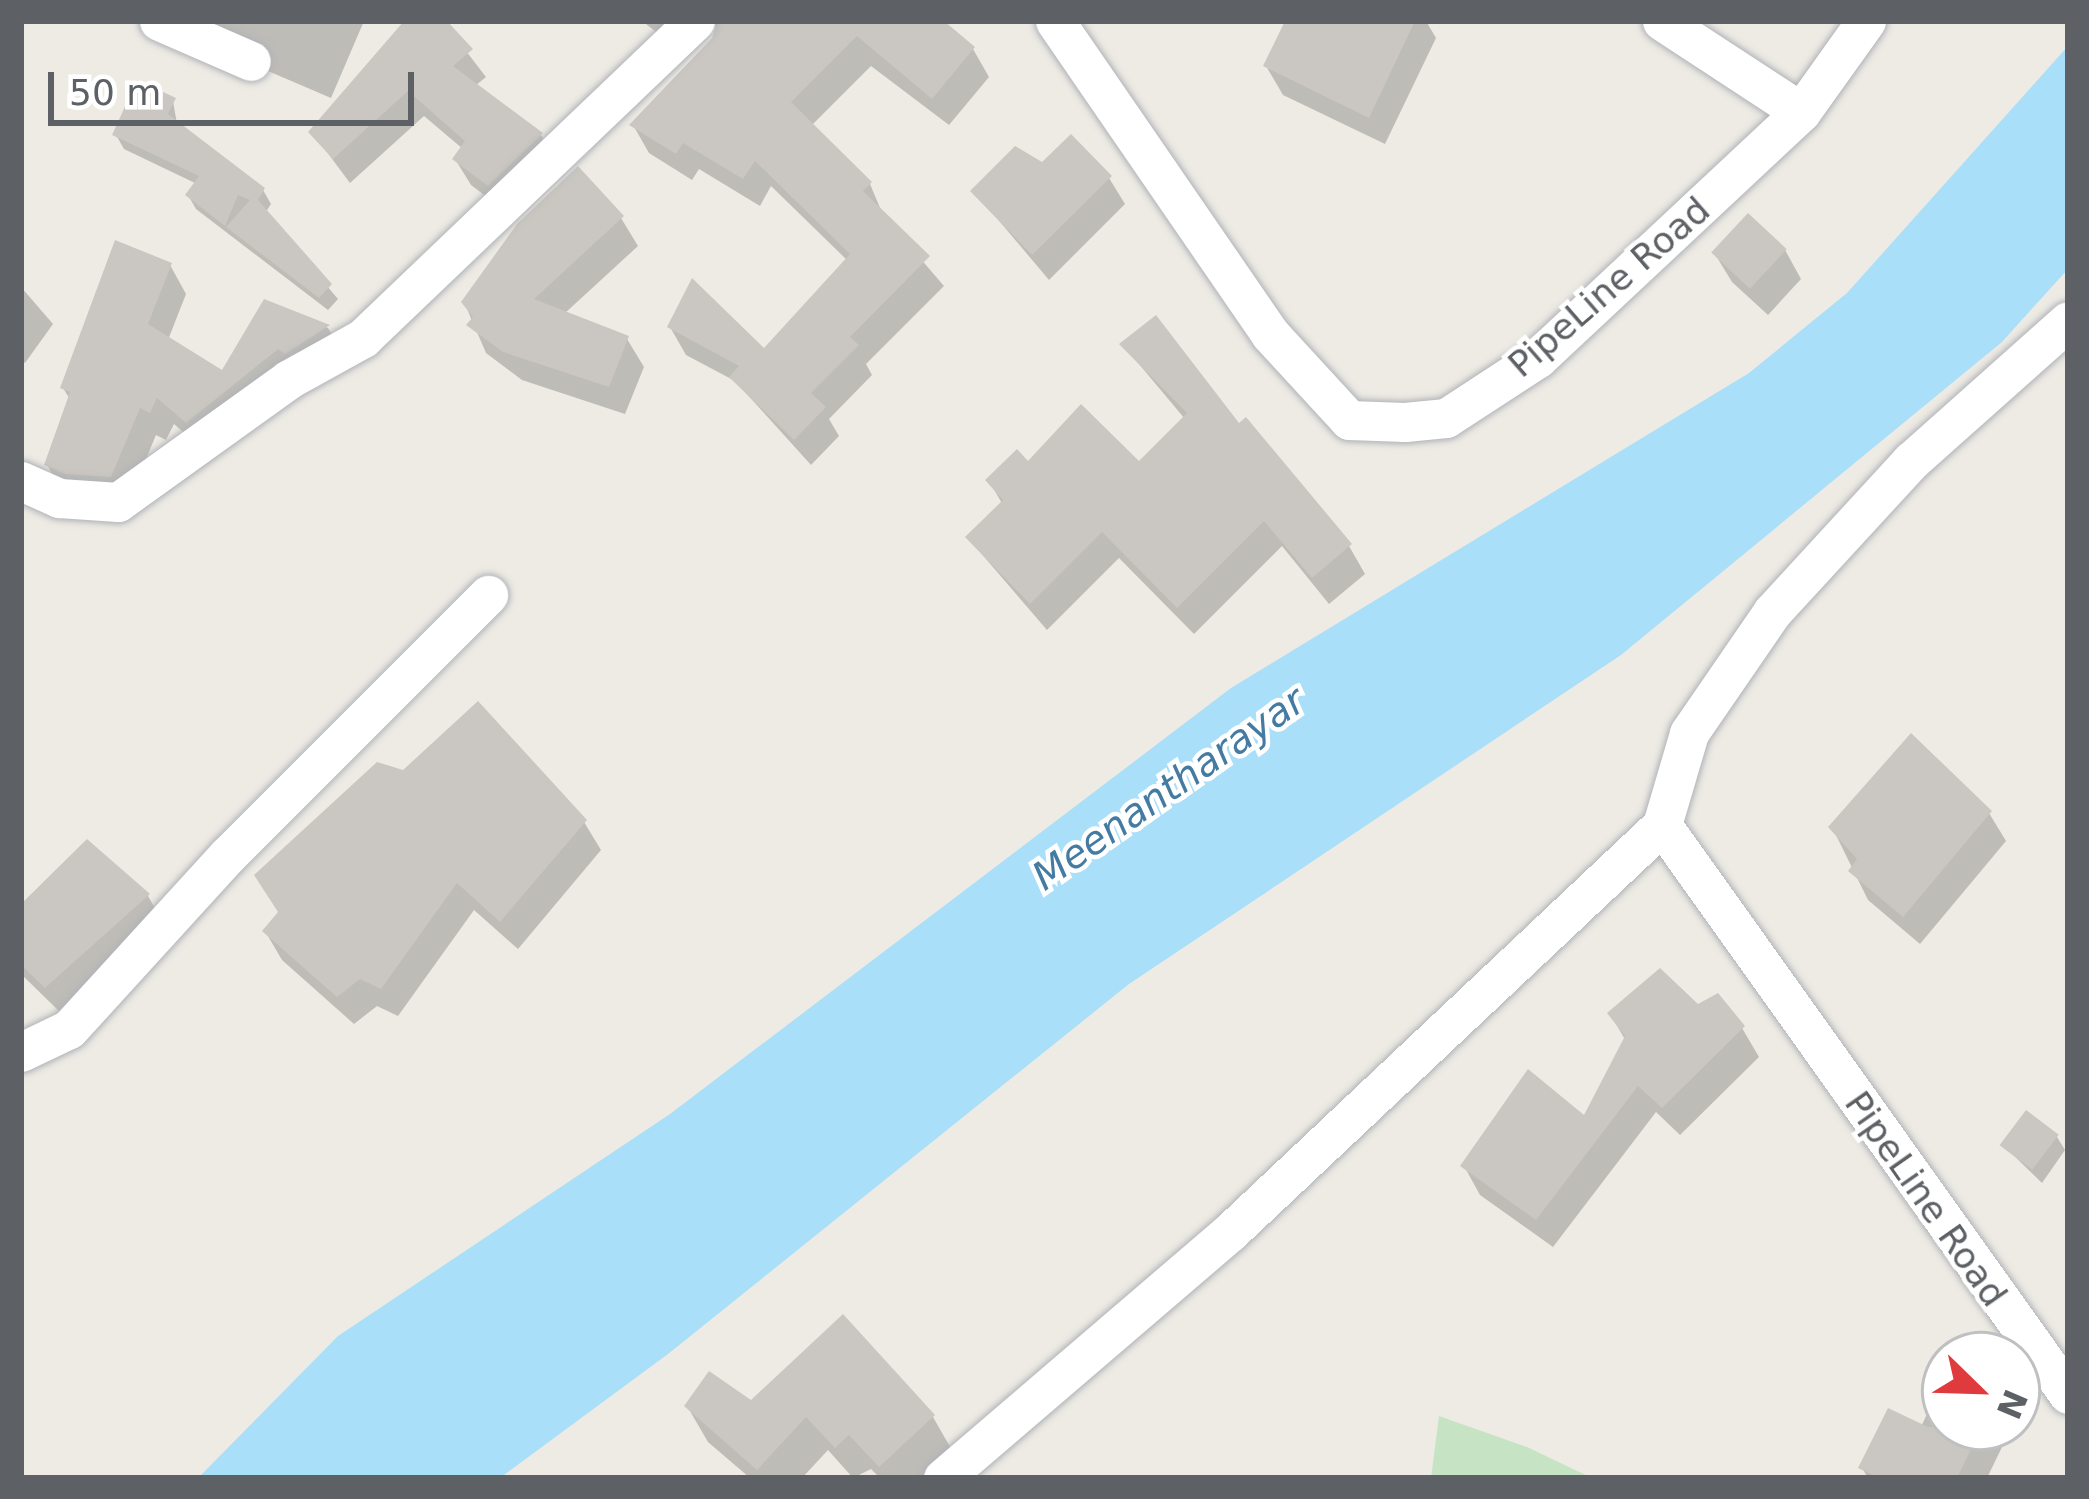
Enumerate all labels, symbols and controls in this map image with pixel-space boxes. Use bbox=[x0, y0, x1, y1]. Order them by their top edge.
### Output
scale bar bbox=[54, 48, 420, 122]
text: 50 m bbox=[69, 72, 161, 113]
street label: PipeLine Road bbox=[1499, 188, 1719, 386]
water label: Meenantharayar bbox=[1024, 678, 1314, 900]
street label: PipeLine Road bbox=[1836, 1083, 2016, 1315]
north arrow bbox=[1921, 1331, 2041, 1451]
text: N bbox=[1988, 1384, 2035, 1424]

